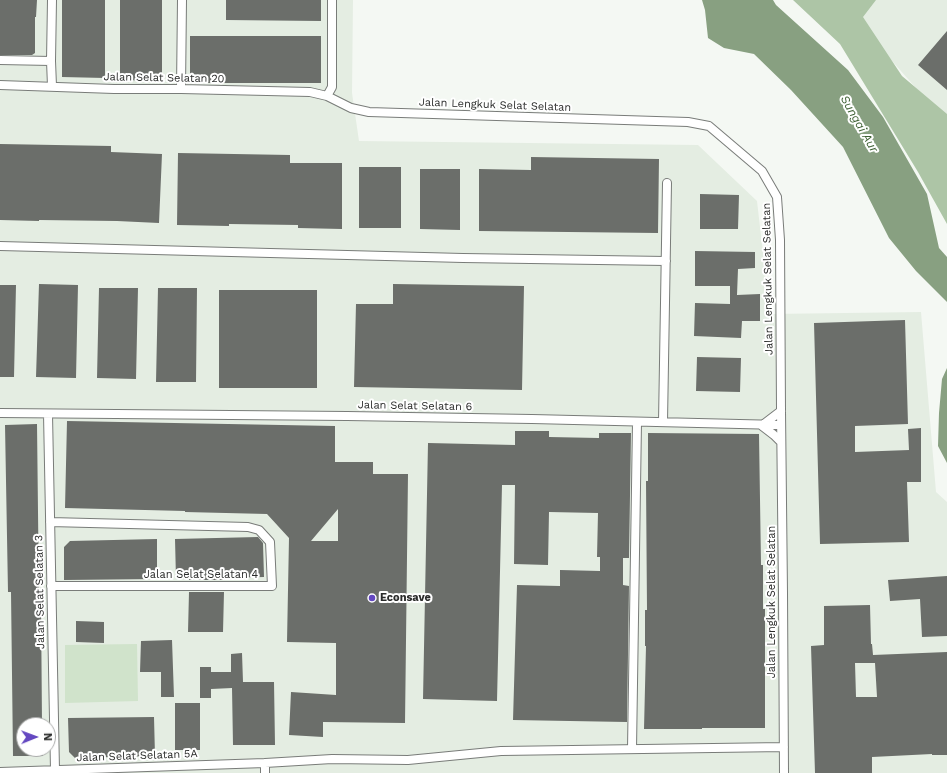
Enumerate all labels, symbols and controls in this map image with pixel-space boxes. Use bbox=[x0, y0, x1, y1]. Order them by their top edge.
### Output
street label: Jalan Selat Selatan 20 bbox=[103, 70, 225, 86]
water label: Sungai Aur bbox=[837, 93, 881, 155]
street label: Jalan Lengkuk Selat Selatan bbox=[419, 96, 571, 114]
street label: Jalan Lengkuk Selat Selatan bbox=[760, 203, 776, 355]
street label: Jalan Selat Selatan 6 bbox=[358, 398, 472, 414]
street label: Jalan Lengkuk Selat Selatan bbox=[765, 526, 779, 678]
street label: Jalan Selat Selatan 3 bbox=[32, 535, 48, 649]
street label: Jalan Selat Selatan 4 bbox=[144, 568, 258, 582]
place label: Econsave bbox=[380, 591, 431, 605]
marker: Econsave bbox=[367, 593, 377, 603]
north arrow bbox=[16, 717, 56, 757]
text: N bbox=[41, 733, 54, 741]
street label: Jalan Selat Selatan 5A bbox=[76, 747, 198, 765]

